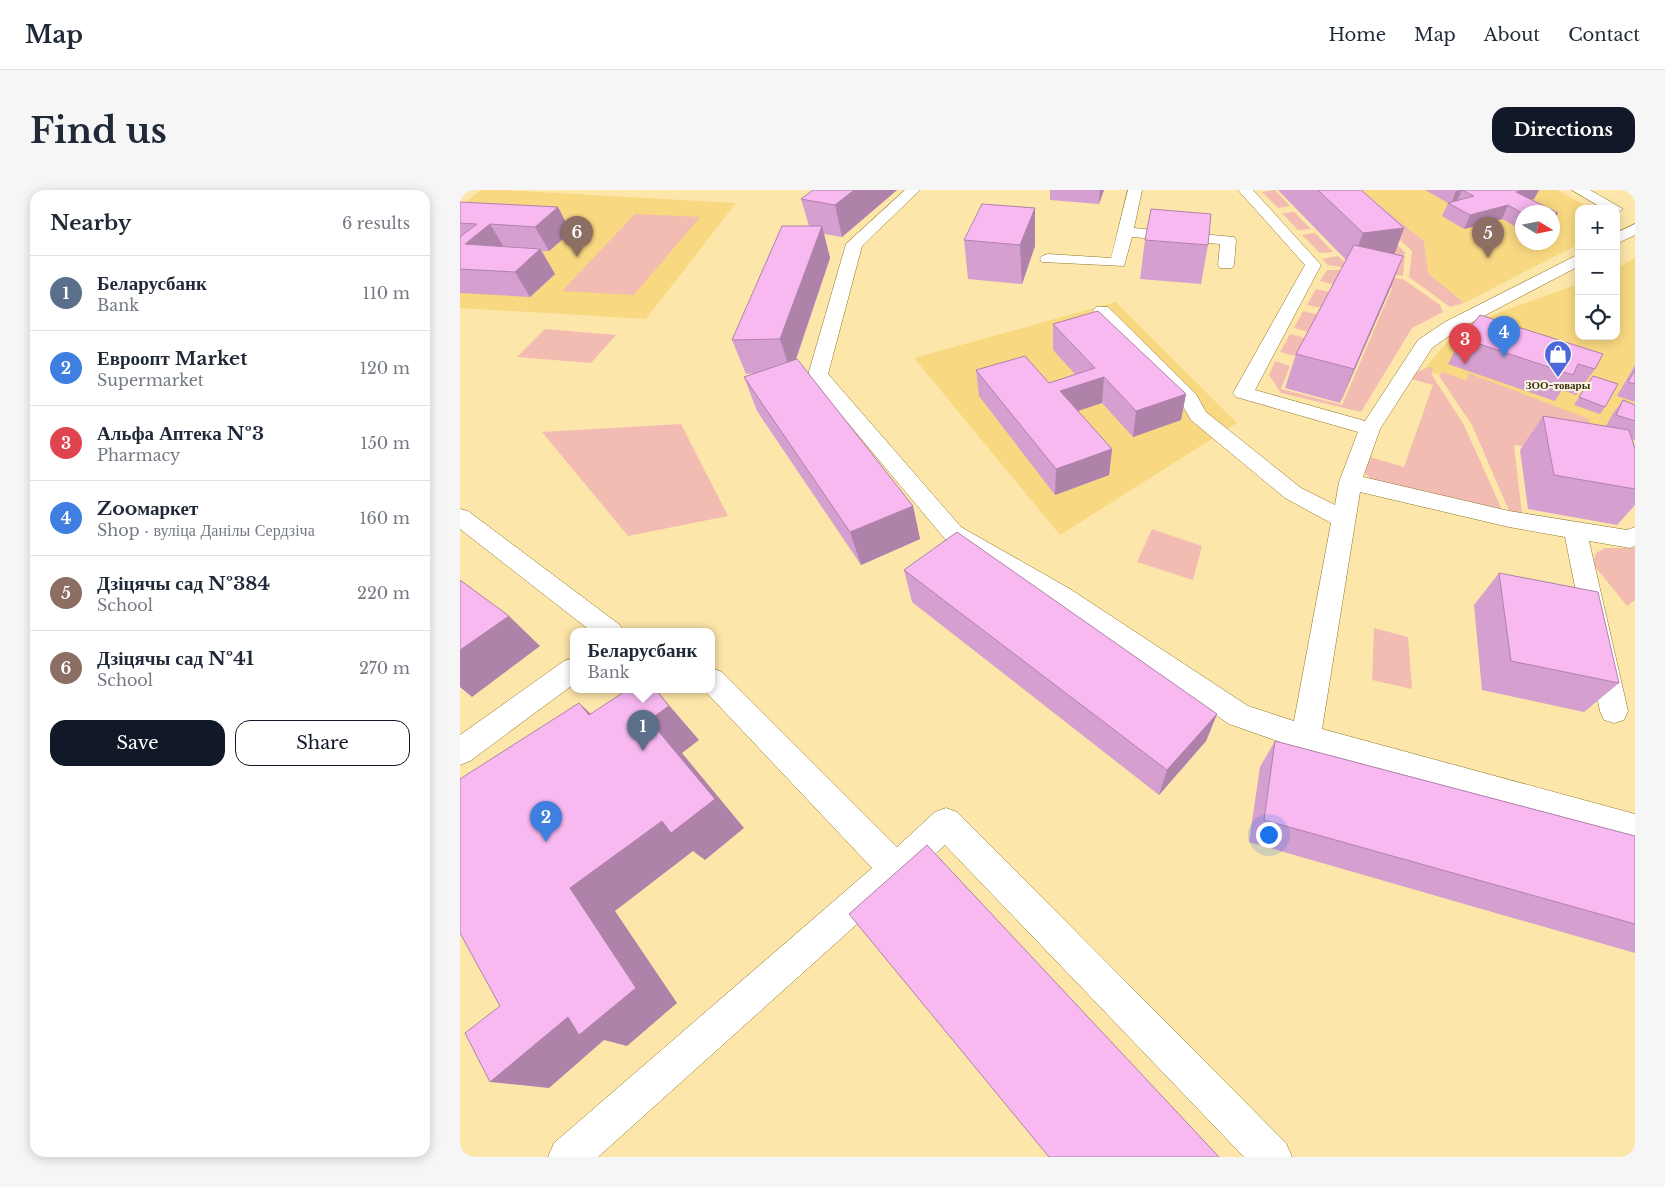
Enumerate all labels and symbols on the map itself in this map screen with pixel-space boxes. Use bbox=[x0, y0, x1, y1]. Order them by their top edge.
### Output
north arrow bbox=[1515, 205, 1560, 250]
pin: 6 bbox=[561, 216, 593, 257]
pin: 5 bbox=[1472, 217, 1504, 258]
pin: 4 bbox=[1488, 316, 1520, 357]
pin: 3 bbox=[1449, 323, 1481, 364]
shop icon: ЗОО-товары bbox=[1543, 339, 1573, 378]
place label: ЗОО-товары bbox=[1526, 378, 1591, 392]
pin: 1 bbox=[627, 710, 659, 751]
pin: 2 bbox=[530, 801, 562, 842]
your location bbox=[1256, 822, 1282, 848]

